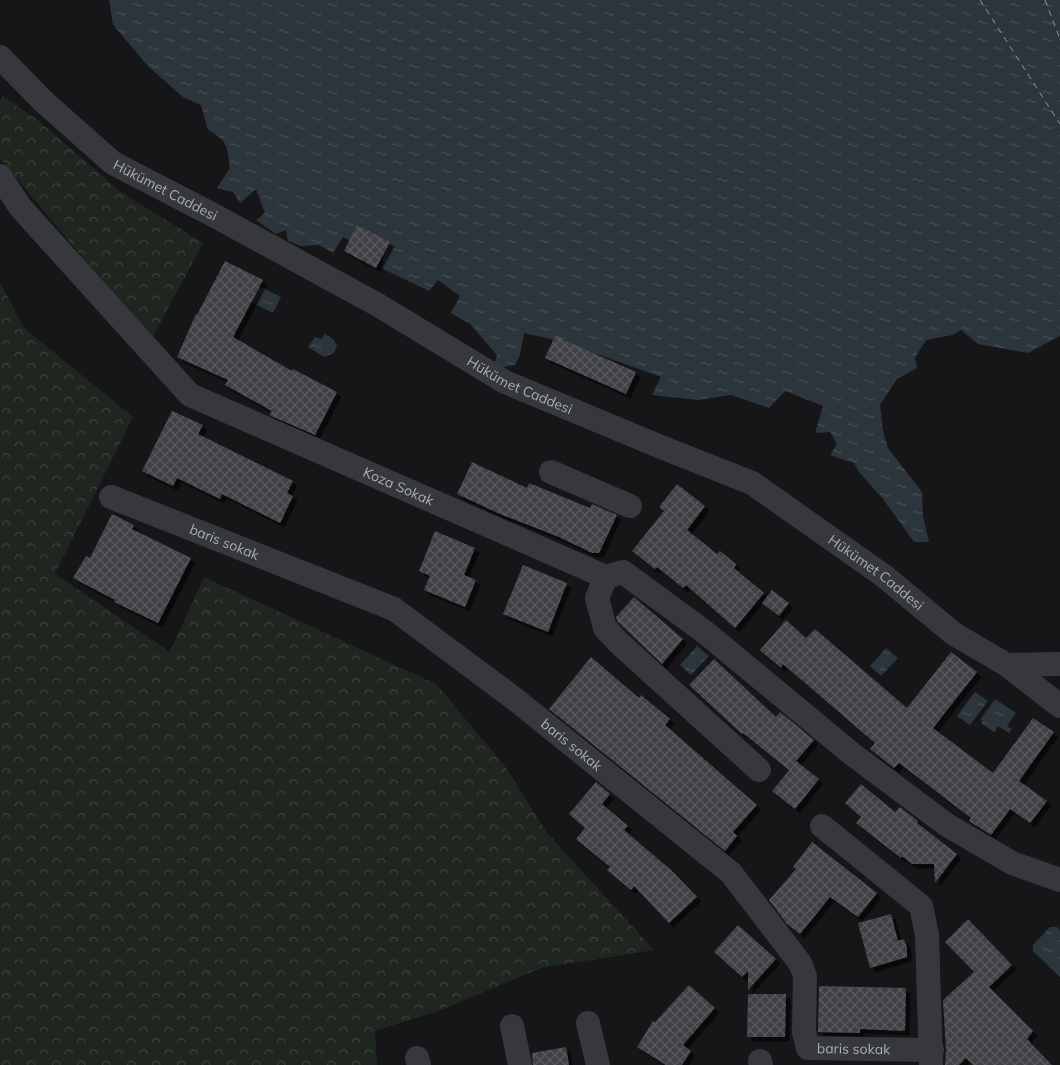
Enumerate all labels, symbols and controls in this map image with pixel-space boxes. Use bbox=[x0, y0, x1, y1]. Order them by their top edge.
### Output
street label: Hükümet Caddesi bbox=[110, 156, 221, 225]
street label: Hükümet Caddesi bbox=[464, 352, 575, 418]
street label: Koza Sokak bbox=[360, 463, 437, 510]
street label: baris sokak bbox=[187, 520, 263, 564]
street label: Hükümet Caddesi bbox=[825, 531, 927, 614]
street label: baris sokak bbox=[537, 715, 607, 775]
street label: baris sokak bbox=[817, 1039, 891, 1058]

